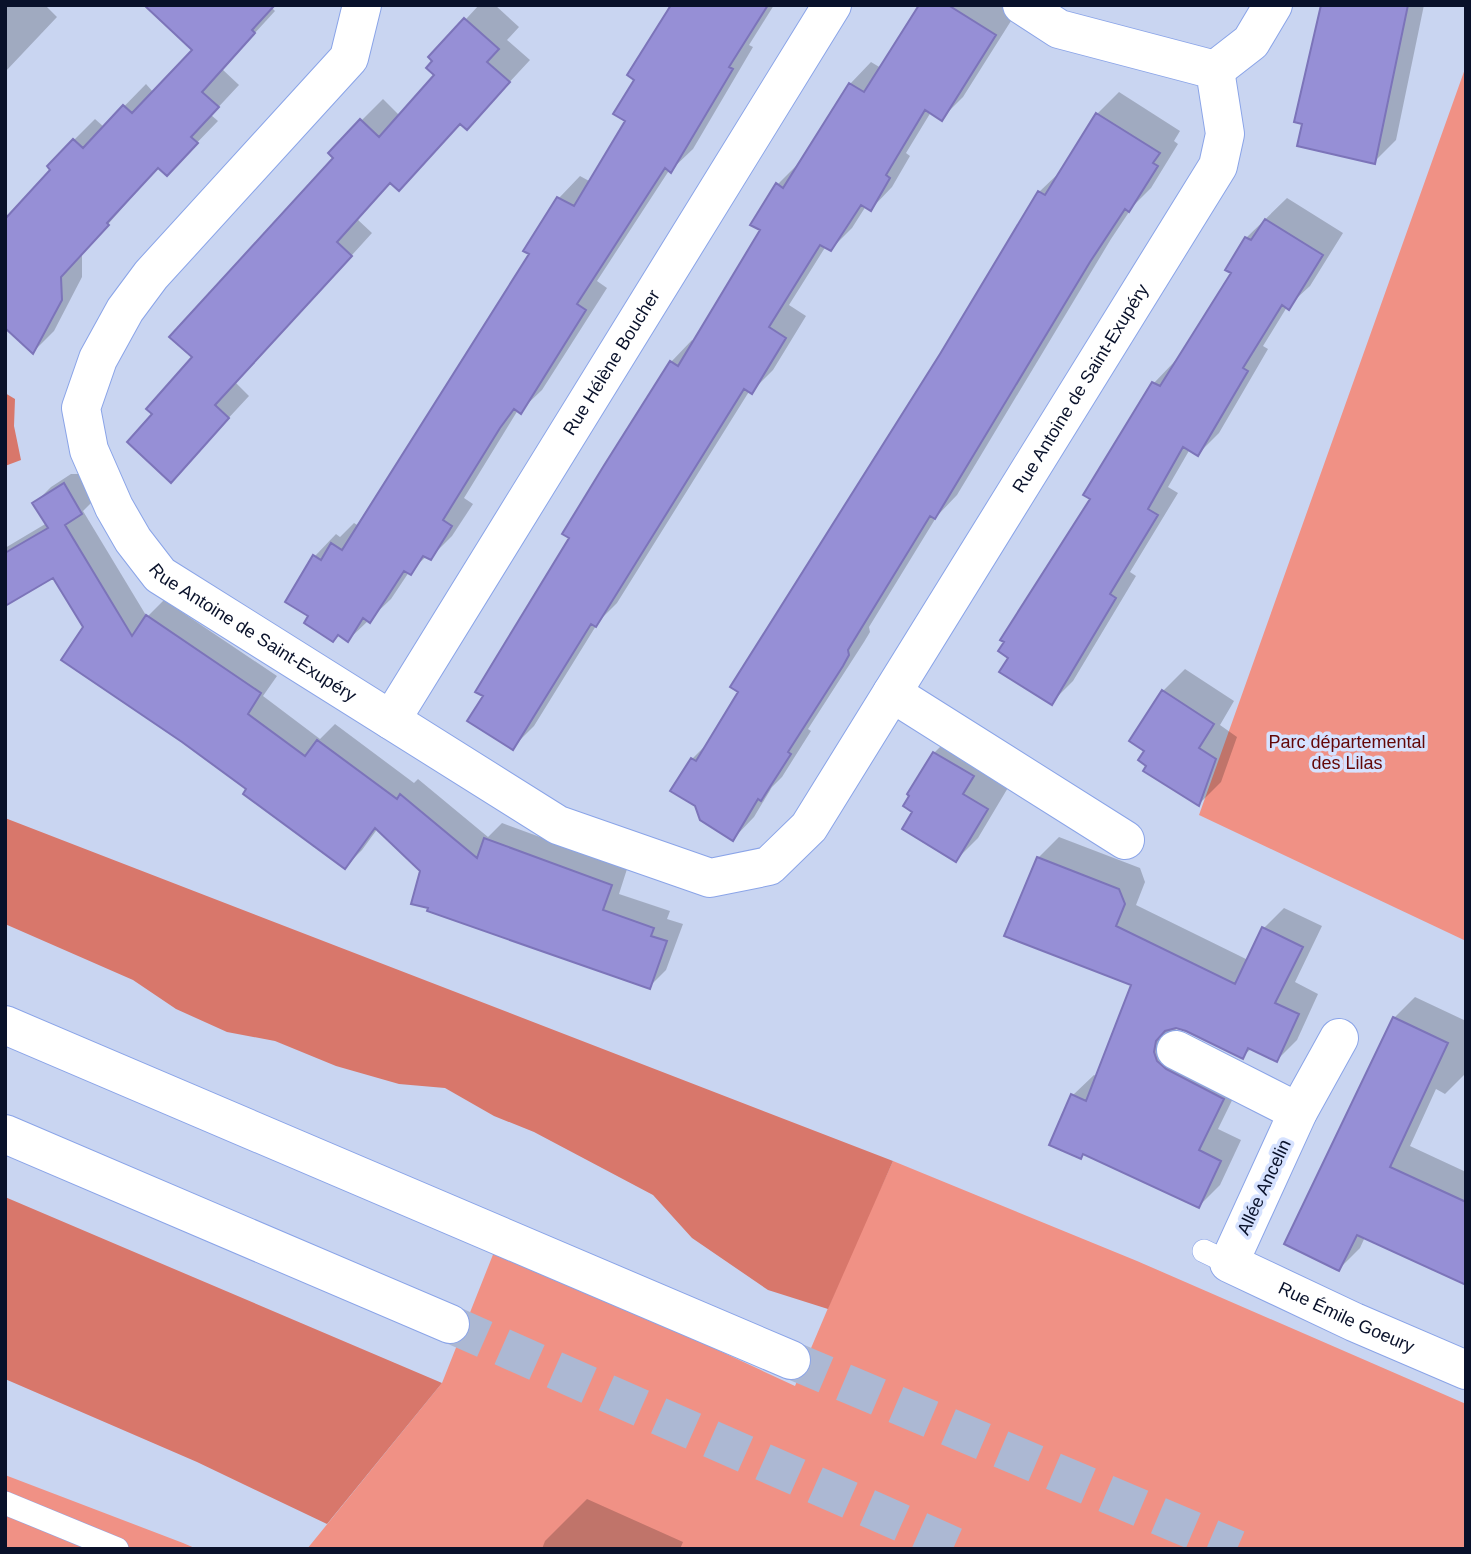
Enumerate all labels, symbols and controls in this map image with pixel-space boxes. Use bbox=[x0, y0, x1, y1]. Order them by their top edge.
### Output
street label: Rue Antoine de Saint-Exupéry bbox=[1008, 280, 1152, 496]
street label: Rue Hélène Boucher bbox=[559, 286, 664, 439]
street label: Rue Antoine de Saint-Exupéry bbox=[145, 560, 360, 706]
park label: Parc départemental des Lilas bbox=[1268, 732, 1426, 773]
street label: Allée Ancelin bbox=[1233, 1136, 1295, 1238]
street label: Rue Émile Goeury bbox=[1275, 1278, 1417, 1357]

